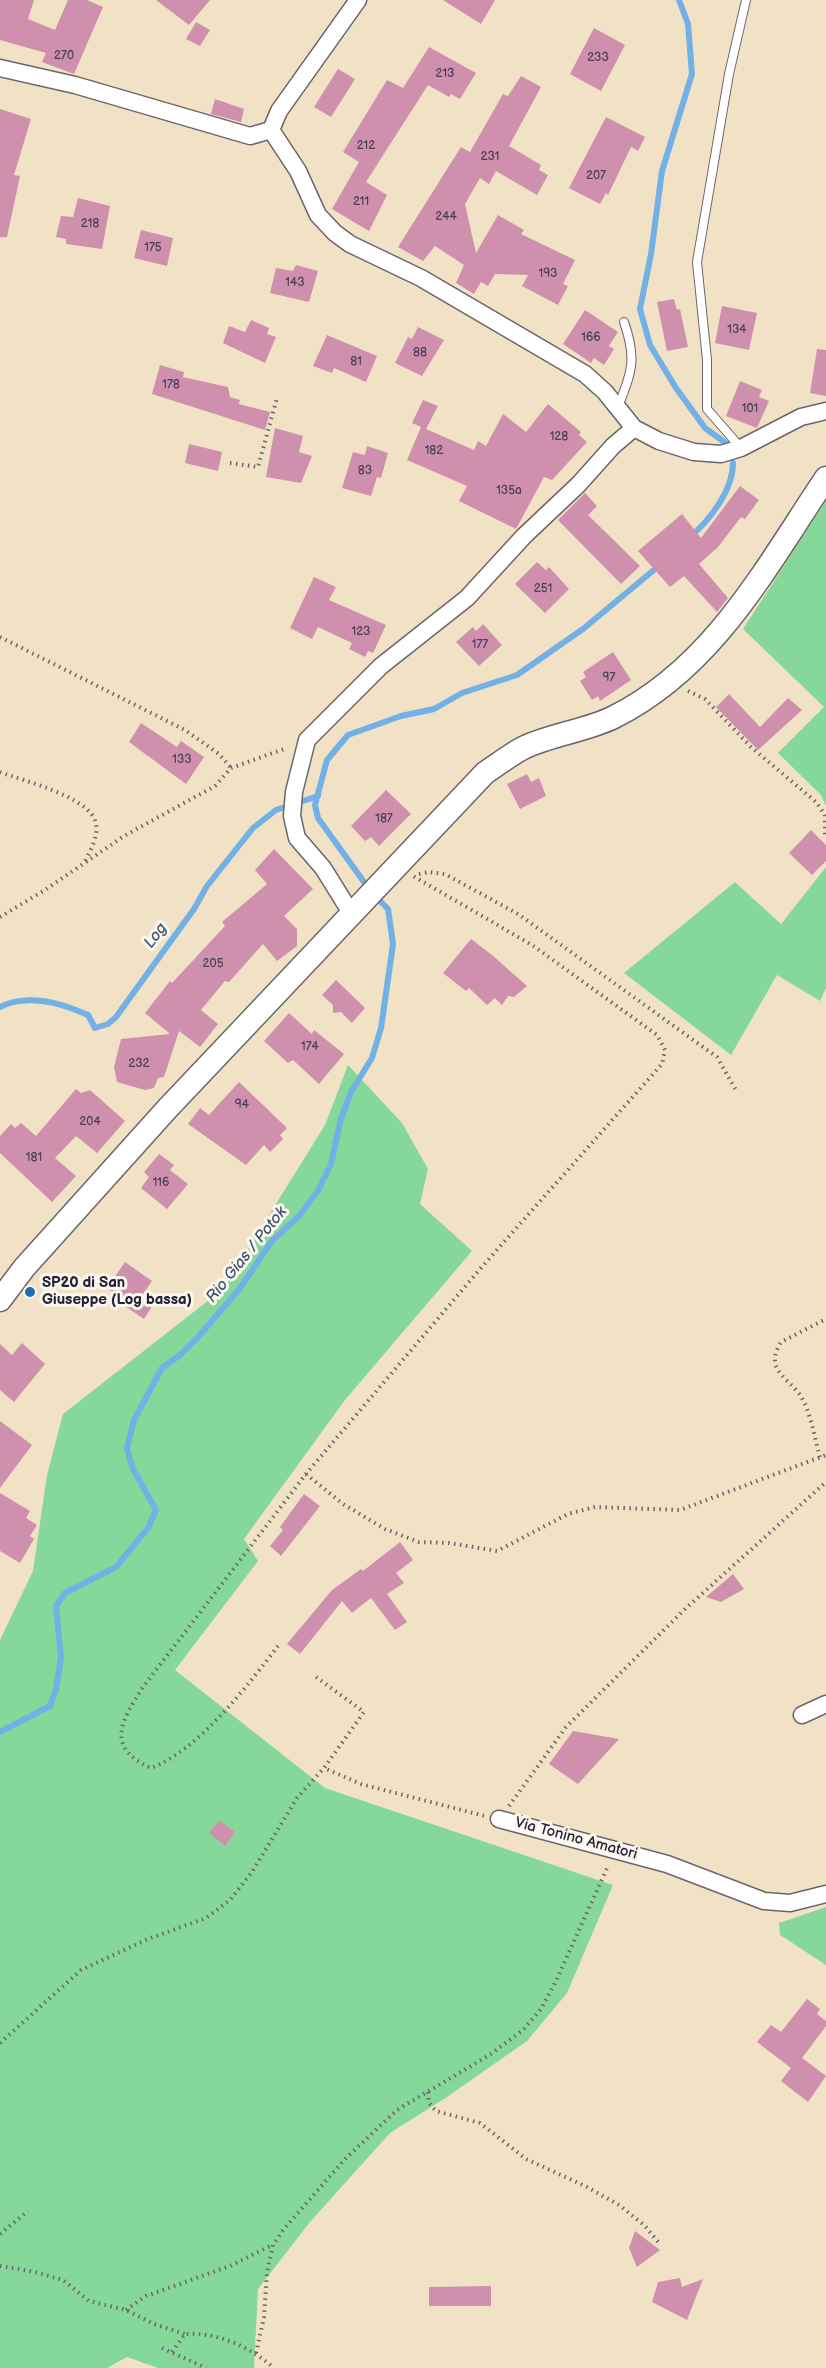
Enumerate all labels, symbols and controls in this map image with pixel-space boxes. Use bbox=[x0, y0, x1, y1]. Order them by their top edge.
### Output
house number: 270 bbox=[54, 49, 74, 63]
house number: 233 bbox=[587, 51, 609, 65]
house number: 213 bbox=[436, 67, 454, 81]
house number: 212 bbox=[357, 139, 375, 153]
house number: 231 bbox=[481, 150, 499, 164]
house number: 207 bbox=[586, 169, 606, 183]
house number: 211 bbox=[353, 195, 369, 209]
house number: 244 bbox=[435, 210, 457, 224]
house number: 218 bbox=[81, 217, 99, 231]
house number: 175 bbox=[144, 241, 162, 255]
house number: 193 bbox=[539, 267, 557, 281]
house number: 143 bbox=[285, 276, 305, 290]
house number: 134 bbox=[727, 323, 747, 337]
house number: 166 bbox=[581, 331, 601, 345]
house number: 88 bbox=[413, 346, 427, 360]
house number: 81 bbox=[350, 355, 362, 369]
house number: 178 bbox=[162, 378, 180, 392]
house number: 101 bbox=[742, 402, 758, 416]
house number: 128 bbox=[550, 430, 568, 444]
house number: 182 bbox=[425, 444, 443, 458]
house number: 83 bbox=[358, 464, 372, 478]
house number: 135a bbox=[496, 484, 522, 498]
house number: 251 bbox=[534, 582, 552, 596]
house number: 123 bbox=[352, 625, 370, 639]
house number: 177 bbox=[472, 638, 488, 652]
house number: 97 bbox=[603, 671, 615, 685]
house number: 133 bbox=[172, 753, 192, 767]
house number: 187 bbox=[375, 812, 393, 826]
water label: Log bbox=[140, 920, 172, 952]
house number: 205 bbox=[202, 957, 224, 971]
house number: 174 bbox=[301, 1040, 319, 1054]
house number: 232 bbox=[128, 1057, 150, 1071]
house number: 94 bbox=[235, 1098, 249, 1112]
house number: 204 bbox=[79, 1115, 101, 1129]
house number: 181 bbox=[26, 1151, 42, 1165]
house number: 116 bbox=[153, 1176, 169, 1190]
water label: Rio Gias / Potok bbox=[202, 1203, 292, 1307]
place label: SP20 di San Giuseppe (Log bassa) bbox=[42, 1274, 192, 1309]
marker: SP20 di San Giuseppe (Log bassa) bbox=[23, 1285, 37, 1299]
street label: Via Tonino Amatori bbox=[513, 1814, 639, 1864]

